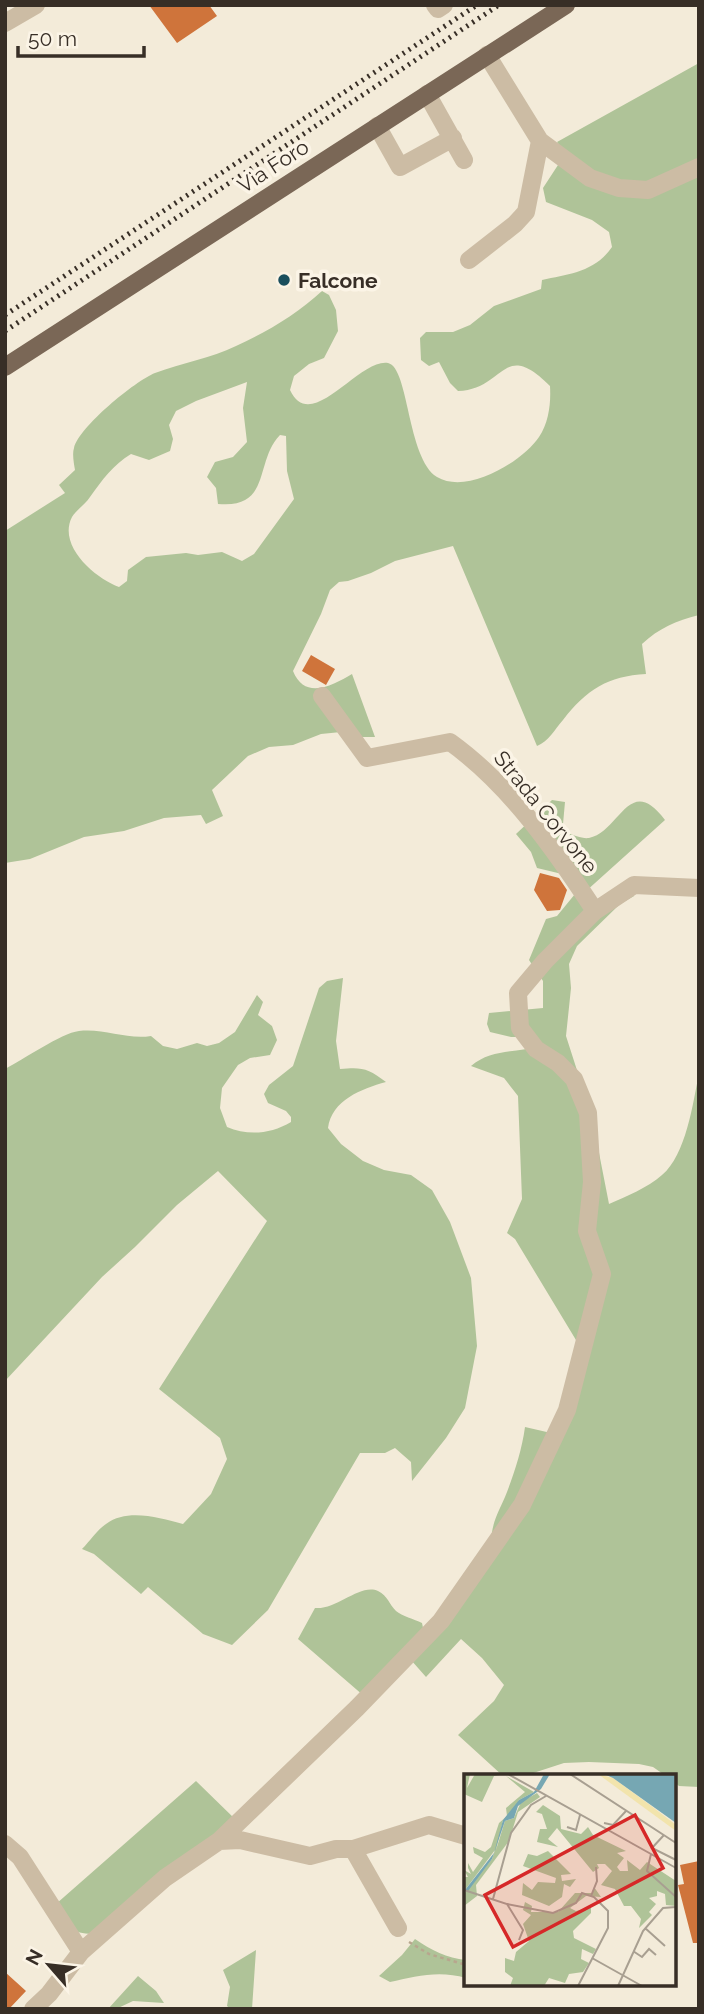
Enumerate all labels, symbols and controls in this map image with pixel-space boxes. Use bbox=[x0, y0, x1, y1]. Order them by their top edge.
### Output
scale bar bbox=[18, 14, 144, 58]
text: 50 m bbox=[28, 26, 77, 51]
street label: Via Foro bbox=[233, 134, 313, 198]
place label: Falcone bbox=[298, 268, 378, 293]
marker: Falcone bbox=[276, 272, 292, 288]
street label: Strada Corvone bbox=[489, 746, 603, 878]
inset map bbox=[464, 1774, 676, 1986]
north arrow bbox=[14, 1930, 84, 2000]
text: N bbox=[21, 1945, 47, 1969]

